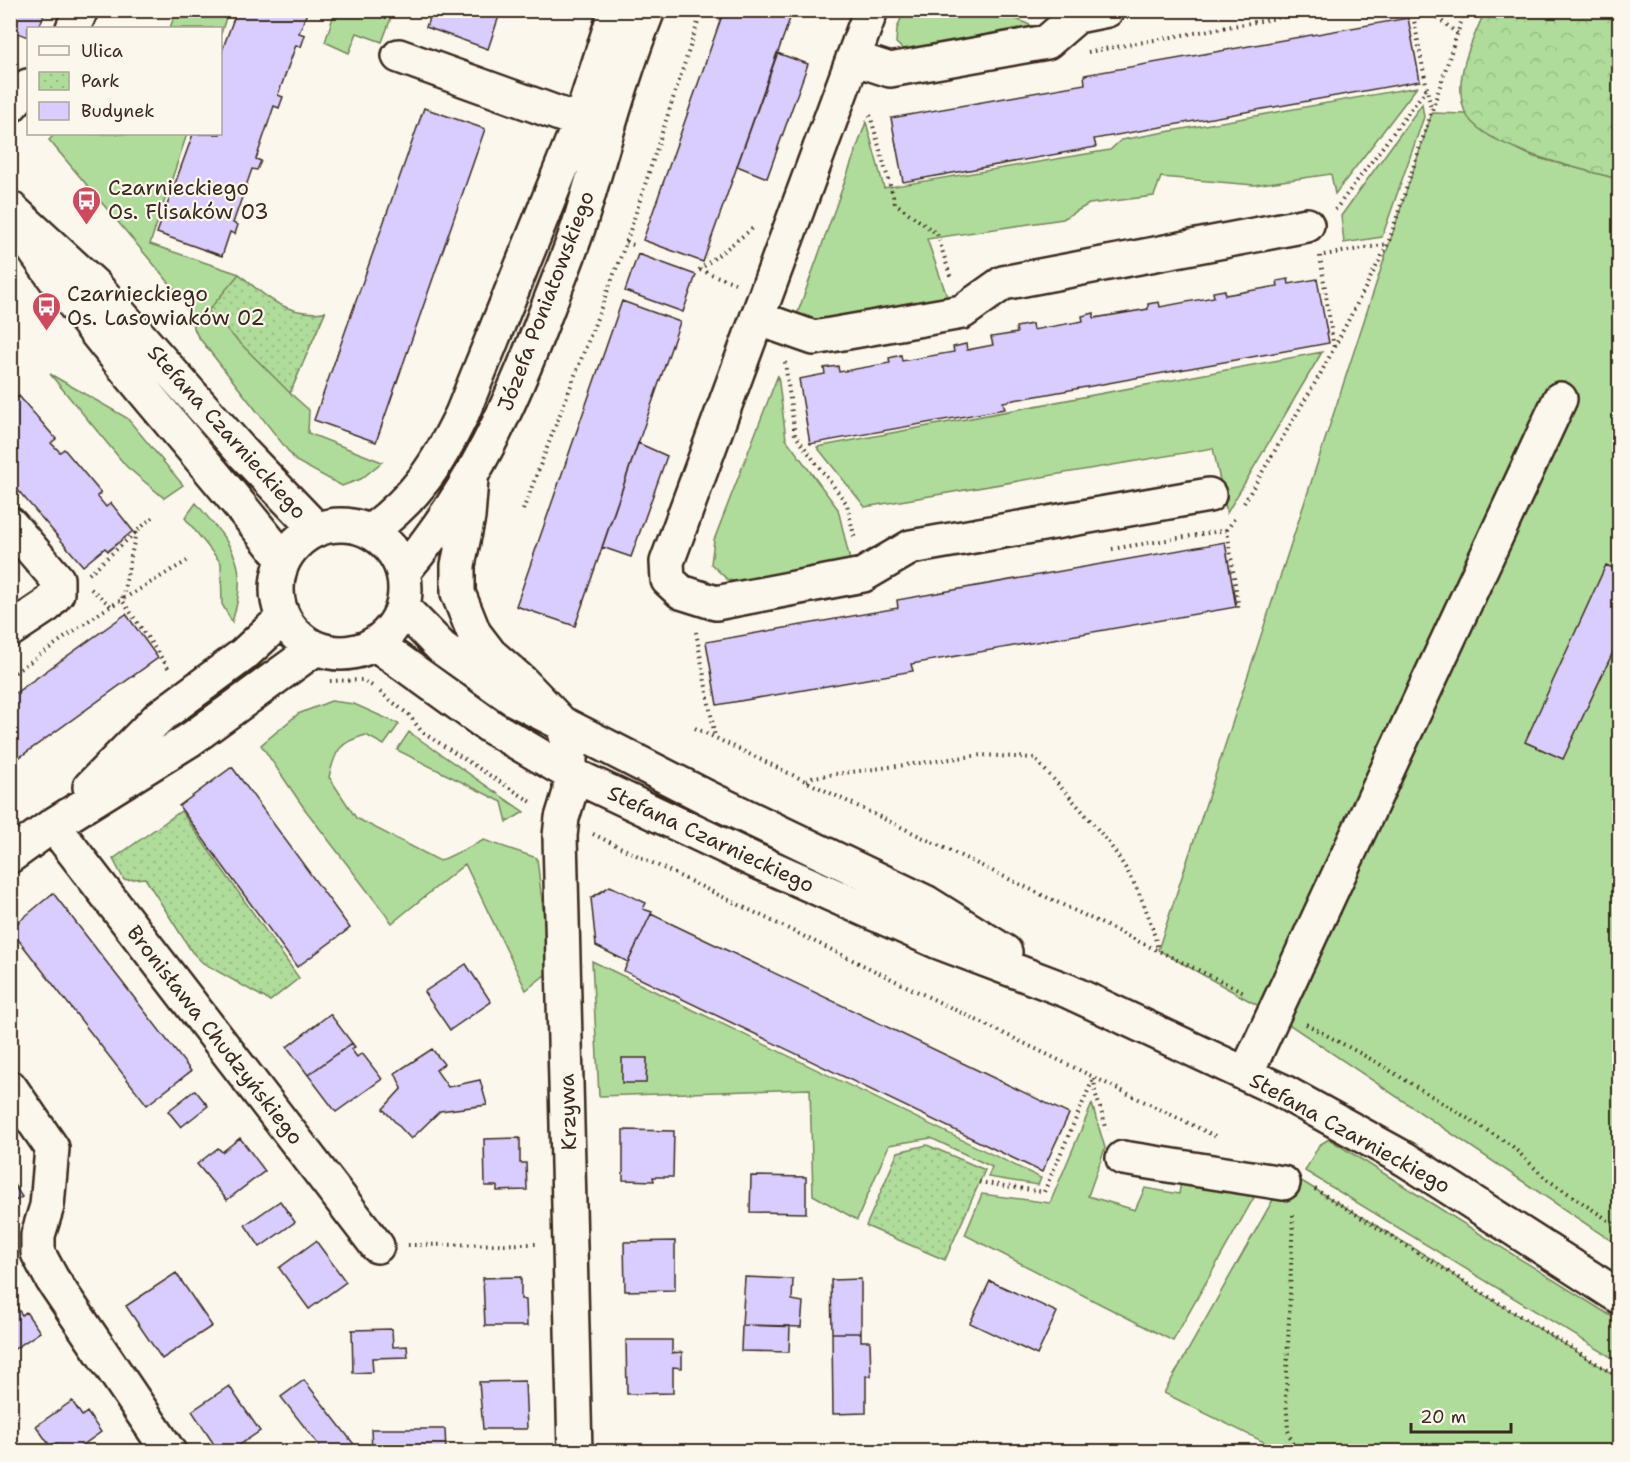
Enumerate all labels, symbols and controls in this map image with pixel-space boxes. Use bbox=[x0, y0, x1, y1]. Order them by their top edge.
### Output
legend bbox=[27, 27, 222, 135]
text: Ulica bbox=[81, 39, 123, 63]
text: Park bbox=[81, 69, 120, 93]
text: Budynek bbox=[81, 99, 155, 123]
place label: Czarnieckiego Os. Flisaków 03 bbox=[108, 174, 269, 226]
bus stop icon: Czarnieckiego Os. Flisaków 03 bbox=[71, 184, 103, 226]
street label: Józefa Poniatowskiego bbox=[491, 187, 601, 415]
place label: Czarnieckiego Os. Lasowiaków 02 bbox=[67, 280, 265, 332]
bus stop icon: Czarnieckiego Os. Lasowiaków 02 bbox=[30, 290, 62, 332]
street label: Stefana Czarnieckiego bbox=[141, 339, 313, 525]
street label: Stefana Czarnieckiego bbox=[603, 779, 819, 899]
street label: Bronisława Chudzyńskiego bbox=[120, 919, 310, 1151]
street label: Stefana Czarnieckiego bbox=[1245, 1066, 1455, 1200]
street label: Krzywa bbox=[553, 1073, 583, 1151]
scale bar bbox=[1411, 1396, 1512, 1434]
text: 20 m bbox=[1420, 1405, 1466, 1429]

